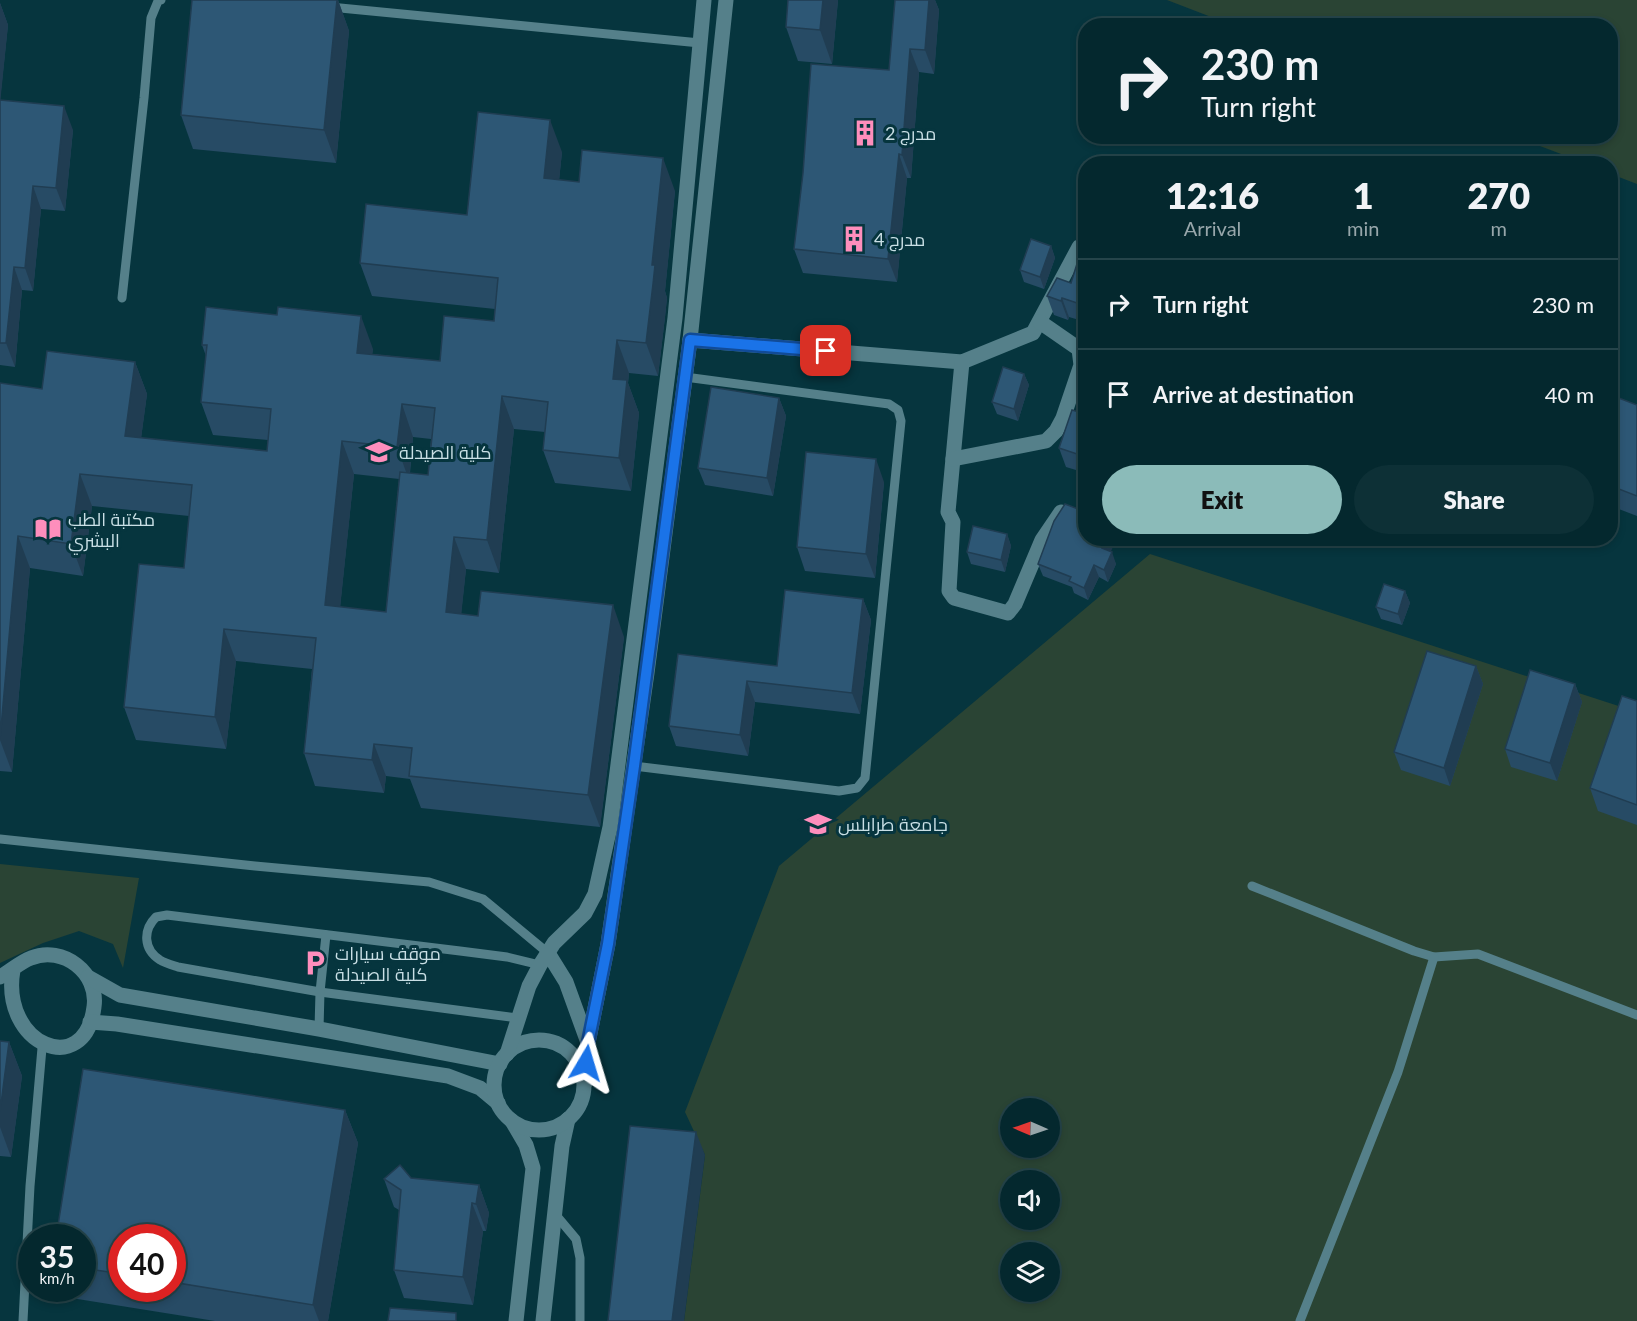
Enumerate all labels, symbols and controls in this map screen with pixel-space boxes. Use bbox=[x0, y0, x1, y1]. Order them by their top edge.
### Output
text: 230 m bbox=[1201, 39, 1319, 89]
icon: right bbox=[1102, 42, 1180, 120]
text: Turn right bbox=[1201, 90, 1316, 123]
building icon: مدرج 2 bbox=[850, 118, 880, 148]
place label: مدرج 2 bbox=[885, 122, 936, 146]
text: 12:16 bbox=[1166, 173, 1259, 217]
text: 1 bbox=[1353, 173, 1374, 217]
text: 270 bbox=[1467, 173, 1530, 217]
text: Arrival bbox=[1184, 216, 1241, 240]
text: min bbox=[1347, 216, 1379, 240]
text: m bbox=[1490, 216, 1507, 240]
building icon: مدرج 4 bbox=[839, 224, 869, 254]
place label: مدرج 4 bbox=[874, 228, 925, 252]
icon: right bbox=[1102, 288, 1135, 321]
text: Turn right bbox=[1153, 291, 1248, 318]
text: 230 m bbox=[1532, 291, 1594, 318]
pin bbox=[800, 325, 851, 376]
icon: arrive bbox=[809, 334, 842, 367]
icon: arrive bbox=[1102, 378, 1135, 411]
text: Arrive at destination bbox=[1153, 381, 1354, 408]
text: 40 m bbox=[1545, 381, 1594, 408]
school or university icon: كلية الصيدلة bbox=[364, 437, 394, 467]
place label: كلية الصيدلة bbox=[399, 441, 492, 463]
button: Exit bbox=[1102, 465, 1342, 534]
button: Share bbox=[1354, 465, 1594, 534]
place label: مكتبة الطب البشري bbox=[68, 508, 155, 555]
library icon: مكتبة الطب البشري bbox=[33, 514, 63, 544]
school or university icon: جامعة طرابلس bbox=[803, 809, 833, 839]
place label: جامعة طرابلس bbox=[838, 813, 948, 836]
place label: موقف سيارات كلية الصيدلة bbox=[335, 942, 441, 985]
parking icon: موقف سيارات كلية الصيدلة bbox=[300, 948, 330, 978]
position arrow bbox=[554, 1031, 618, 1095]
north arrow bbox=[1000, 1098, 1060, 1158]
map controls bbox=[1000, 1098, 1060, 1302]
button: sound bbox=[1000, 1170, 1060, 1230]
speed limit sign: 40 bbox=[108, 1224, 186, 1302]
text: 35 bbox=[40, 1238, 74, 1274]
button: layers bbox=[1000, 1242, 1060, 1302]
text: km/h bbox=[39, 1269, 75, 1287]

